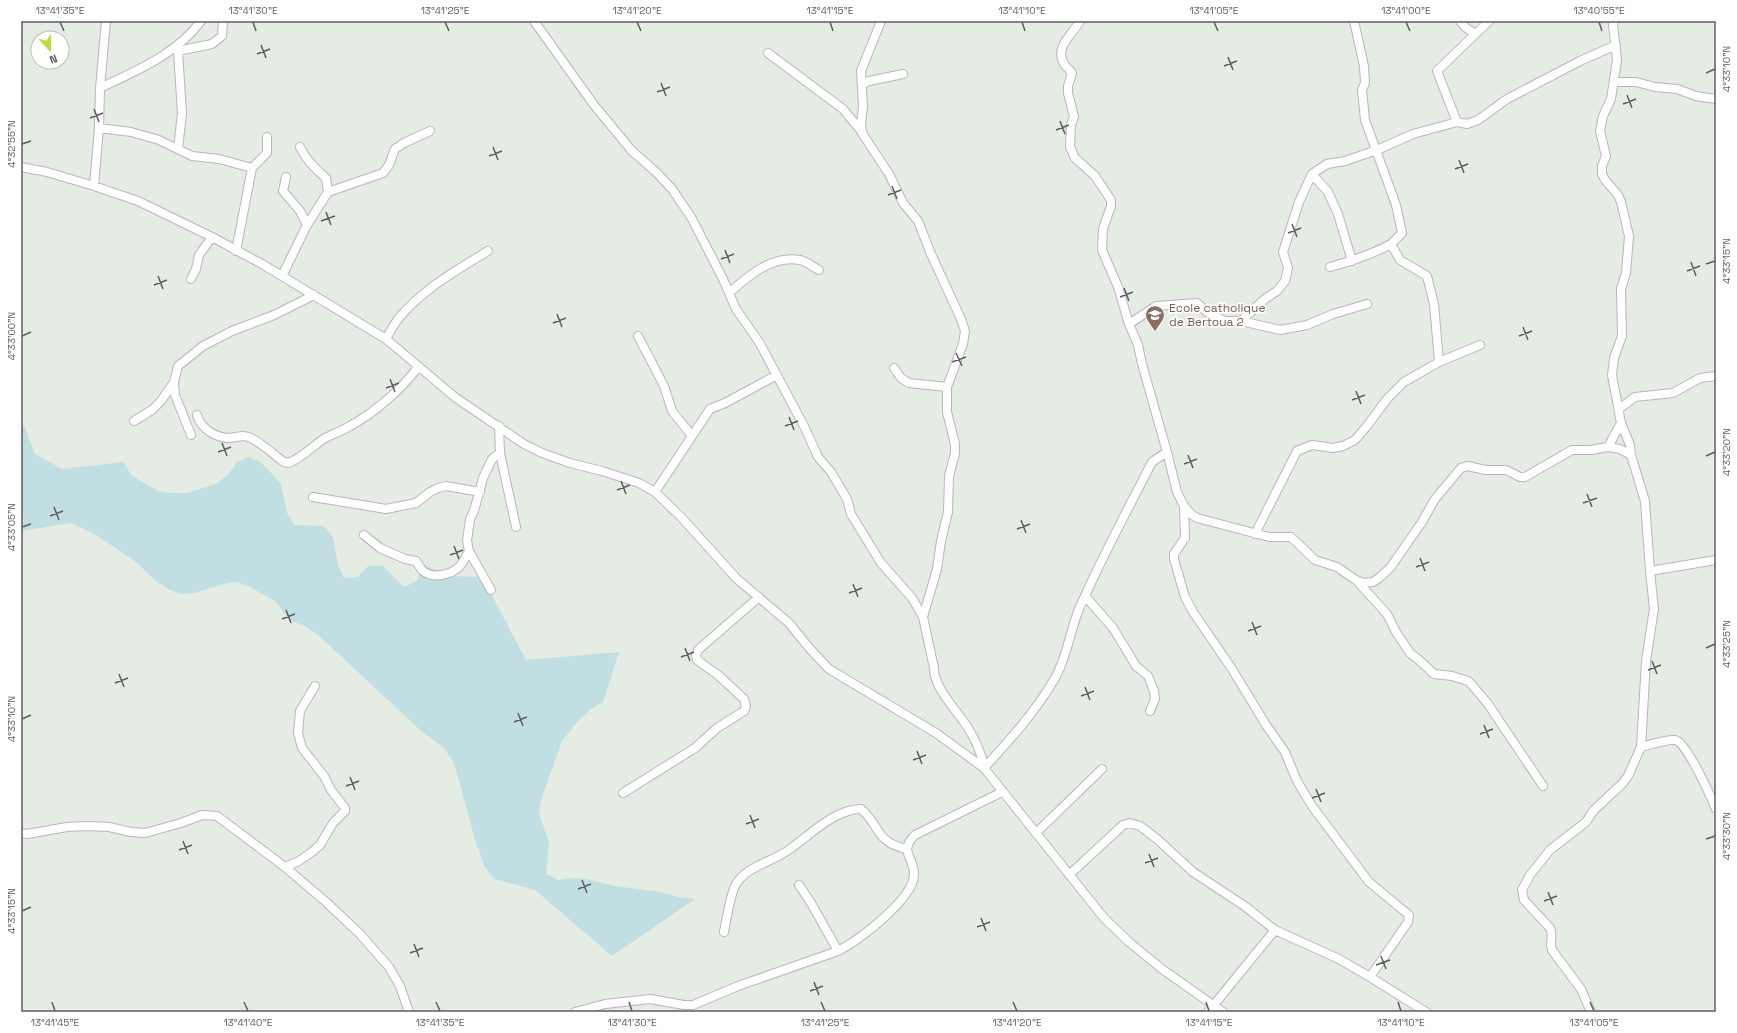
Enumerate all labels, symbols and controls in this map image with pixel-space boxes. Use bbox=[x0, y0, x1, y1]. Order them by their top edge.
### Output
text: 13°41'35"E bbox=[36, 4, 85, 17]
text: 13°41'30"E bbox=[228, 4, 278, 17]
text: 13°41'25"E bbox=[421, 4, 470, 17]
text: 13°41'20"E bbox=[612, 4, 662, 17]
text: 13°41'15"E bbox=[807, 4, 854, 17]
text: 13°41'10"E bbox=[998, 4, 1046, 17]
text: 13°41'05"E bbox=[1189, 4, 1239, 17]
text: 13°41'00"E bbox=[1381, 4, 1431, 17]
text: 13°40'55"E bbox=[1573, 4, 1625, 17]
north arrow bbox=[30, 30, 70, 70]
text: 4°33'10"N bbox=[1720, 46, 1733, 92]
text: N bbox=[48, 51, 60, 67]
text: 4°32'55"N bbox=[5, 120, 18, 168]
text: 4°33'15"N bbox=[1720, 238, 1733, 284]
place label: Ecole catholique de Bertoua 2 bbox=[1169, 300, 1266, 330]
school or university icon: Ecole catholique de Bertoua 2 bbox=[1144, 304, 1166, 332]
text: 4°33'00"N bbox=[5, 312, 18, 360]
text: 4°33'20"N bbox=[1720, 428, 1733, 476]
text: 4°33'05"N bbox=[5, 503, 18, 551]
text: 4°33'25"N bbox=[1720, 620, 1733, 668]
text: 4°33'10"N bbox=[5, 696, 18, 742]
text: 4°33'30"N bbox=[1720, 812, 1733, 860]
text: 4°33'15"N bbox=[5, 888, 18, 934]
text: 13°41'45"E bbox=[31, 1016, 80, 1029]
text: 13°41'40"E bbox=[224, 1016, 273, 1029]
text: 13°41'35"E bbox=[416, 1016, 465, 1029]
text: 13°41'30"E bbox=[607, 1016, 657, 1029]
text: 13°41'25"E bbox=[801, 1016, 850, 1029]
text: 13°41'20"E bbox=[992, 1016, 1042, 1029]
text: 13°41'15"E bbox=[1186, 1016, 1233, 1029]
text: 13°41'10"E bbox=[1377, 1016, 1425, 1029]
text: 13°41'05"E bbox=[1569, 1016, 1619, 1029]

